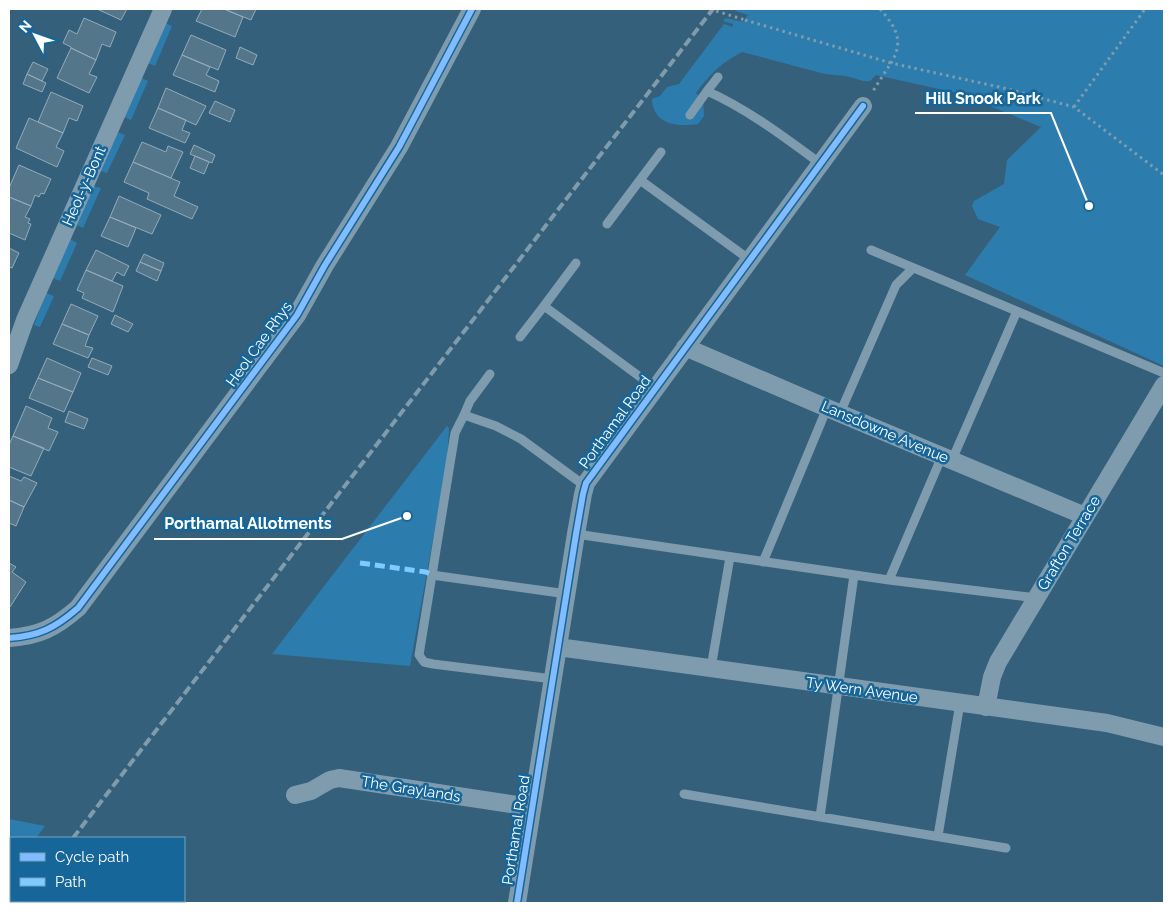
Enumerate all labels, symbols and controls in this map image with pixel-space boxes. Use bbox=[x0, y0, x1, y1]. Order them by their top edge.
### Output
north arrow bbox=[10, 10, 60, 60]
text: N bbox=[16, 17, 35, 36]
callout: Hill Snook Park bbox=[915, 82, 1051, 113]
text: Hill Snook Park bbox=[925, 89, 1041, 108]
street label: Heol-y-Bont bbox=[58, 143, 110, 229]
street label: Heol Cae Rhys bbox=[222, 298, 296, 390]
street label: Porthamal Road bbox=[575, 372, 655, 472]
street label: Lansdowne Avenue bbox=[819, 397, 952, 467]
street label: Grafton Terrace bbox=[1034, 492, 1104, 593]
callout: Porthamal Allotments bbox=[154, 508, 342, 539]
text: Porthamal Allotments bbox=[164, 514, 332, 533]
street label: Ty Wern Avenue bbox=[805, 673, 919, 707]
street label: The Graylands bbox=[360, 772, 462, 806]
street label: Porthamal Road bbox=[498, 774, 534, 886]
legend bbox=[10, 837, 185, 902]
text: Cycle path bbox=[55, 848, 129, 866]
text: Path bbox=[55, 873, 86, 891]

